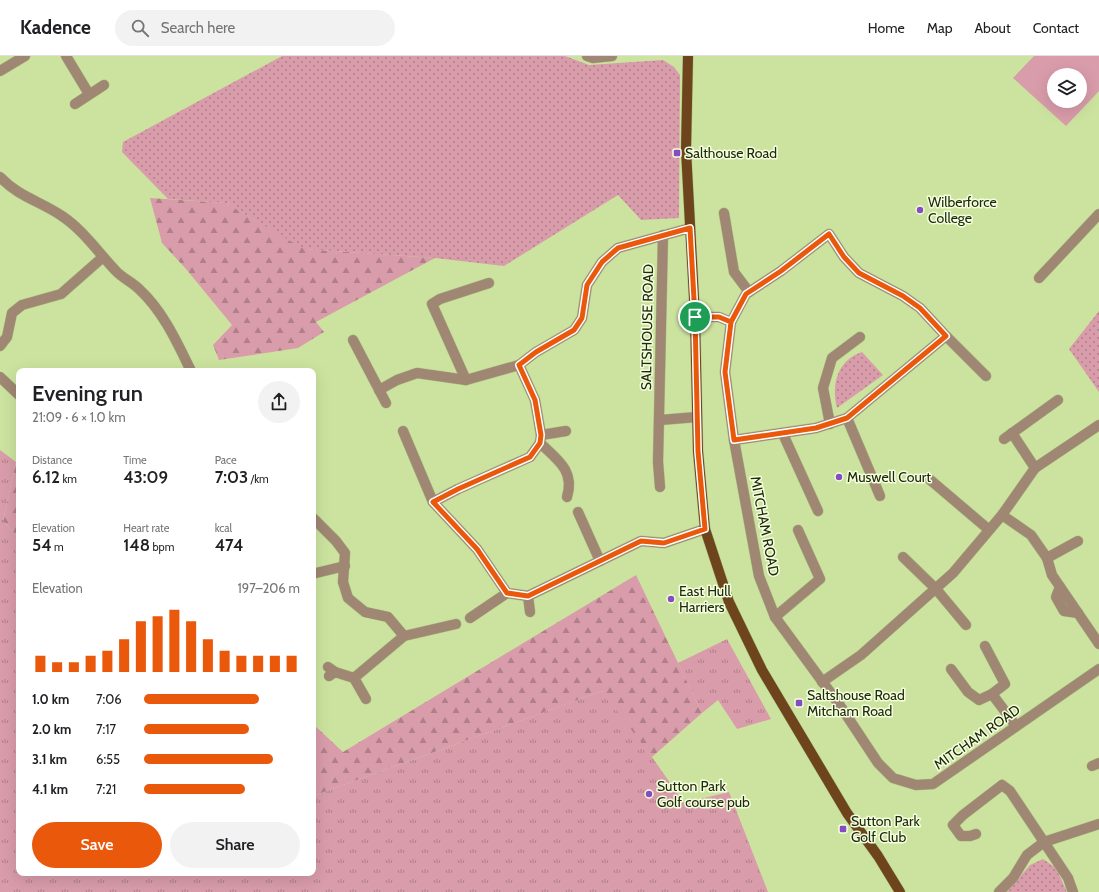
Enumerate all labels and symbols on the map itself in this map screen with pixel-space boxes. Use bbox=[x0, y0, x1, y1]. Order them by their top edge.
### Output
place label: Salthouse Road bbox=[685, 144, 777, 162]
marker: Salthouse Road bbox=[672, 148, 682, 158]
place label: Wilberforce College bbox=[928, 193, 997, 227]
marker: Wilberforce College bbox=[915, 205, 925, 215]
street label: SALTSHOUSE ROAD bbox=[637, 264, 657, 390]
pin bbox=[678, 300, 712, 334]
place label: Muswell Court bbox=[847, 468, 931, 486]
marker: Muswell Court bbox=[834, 472, 844, 482]
street label: MITCHAM ROAD bbox=[746, 474, 784, 578]
place label: East Hull Harriers bbox=[679, 582, 732, 616]
marker: East Hull Harriers bbox=[666, 594, 676, 604]
place label: Saltshouse Road Mitcham Road bbox=[807, 686, 905, 720]
marker: Saltshouse Road Mitcham Road bbox=[794, 698, 804, 708]
street label: MITCHAM ROAD bbox=[930, 701, 1024, 773]
place label: Sutton Park Golf course pub bbox=[657, 777, 750, 811]
marker: Sutton Park Golf course pub bbox=[644, 789, 654, 799]
place label: Sutton Park Golf Club bbox=[851, 812, 920, 846]
marker: Sutton Park Golf Club bbox=[838, 824, 848, 834]

